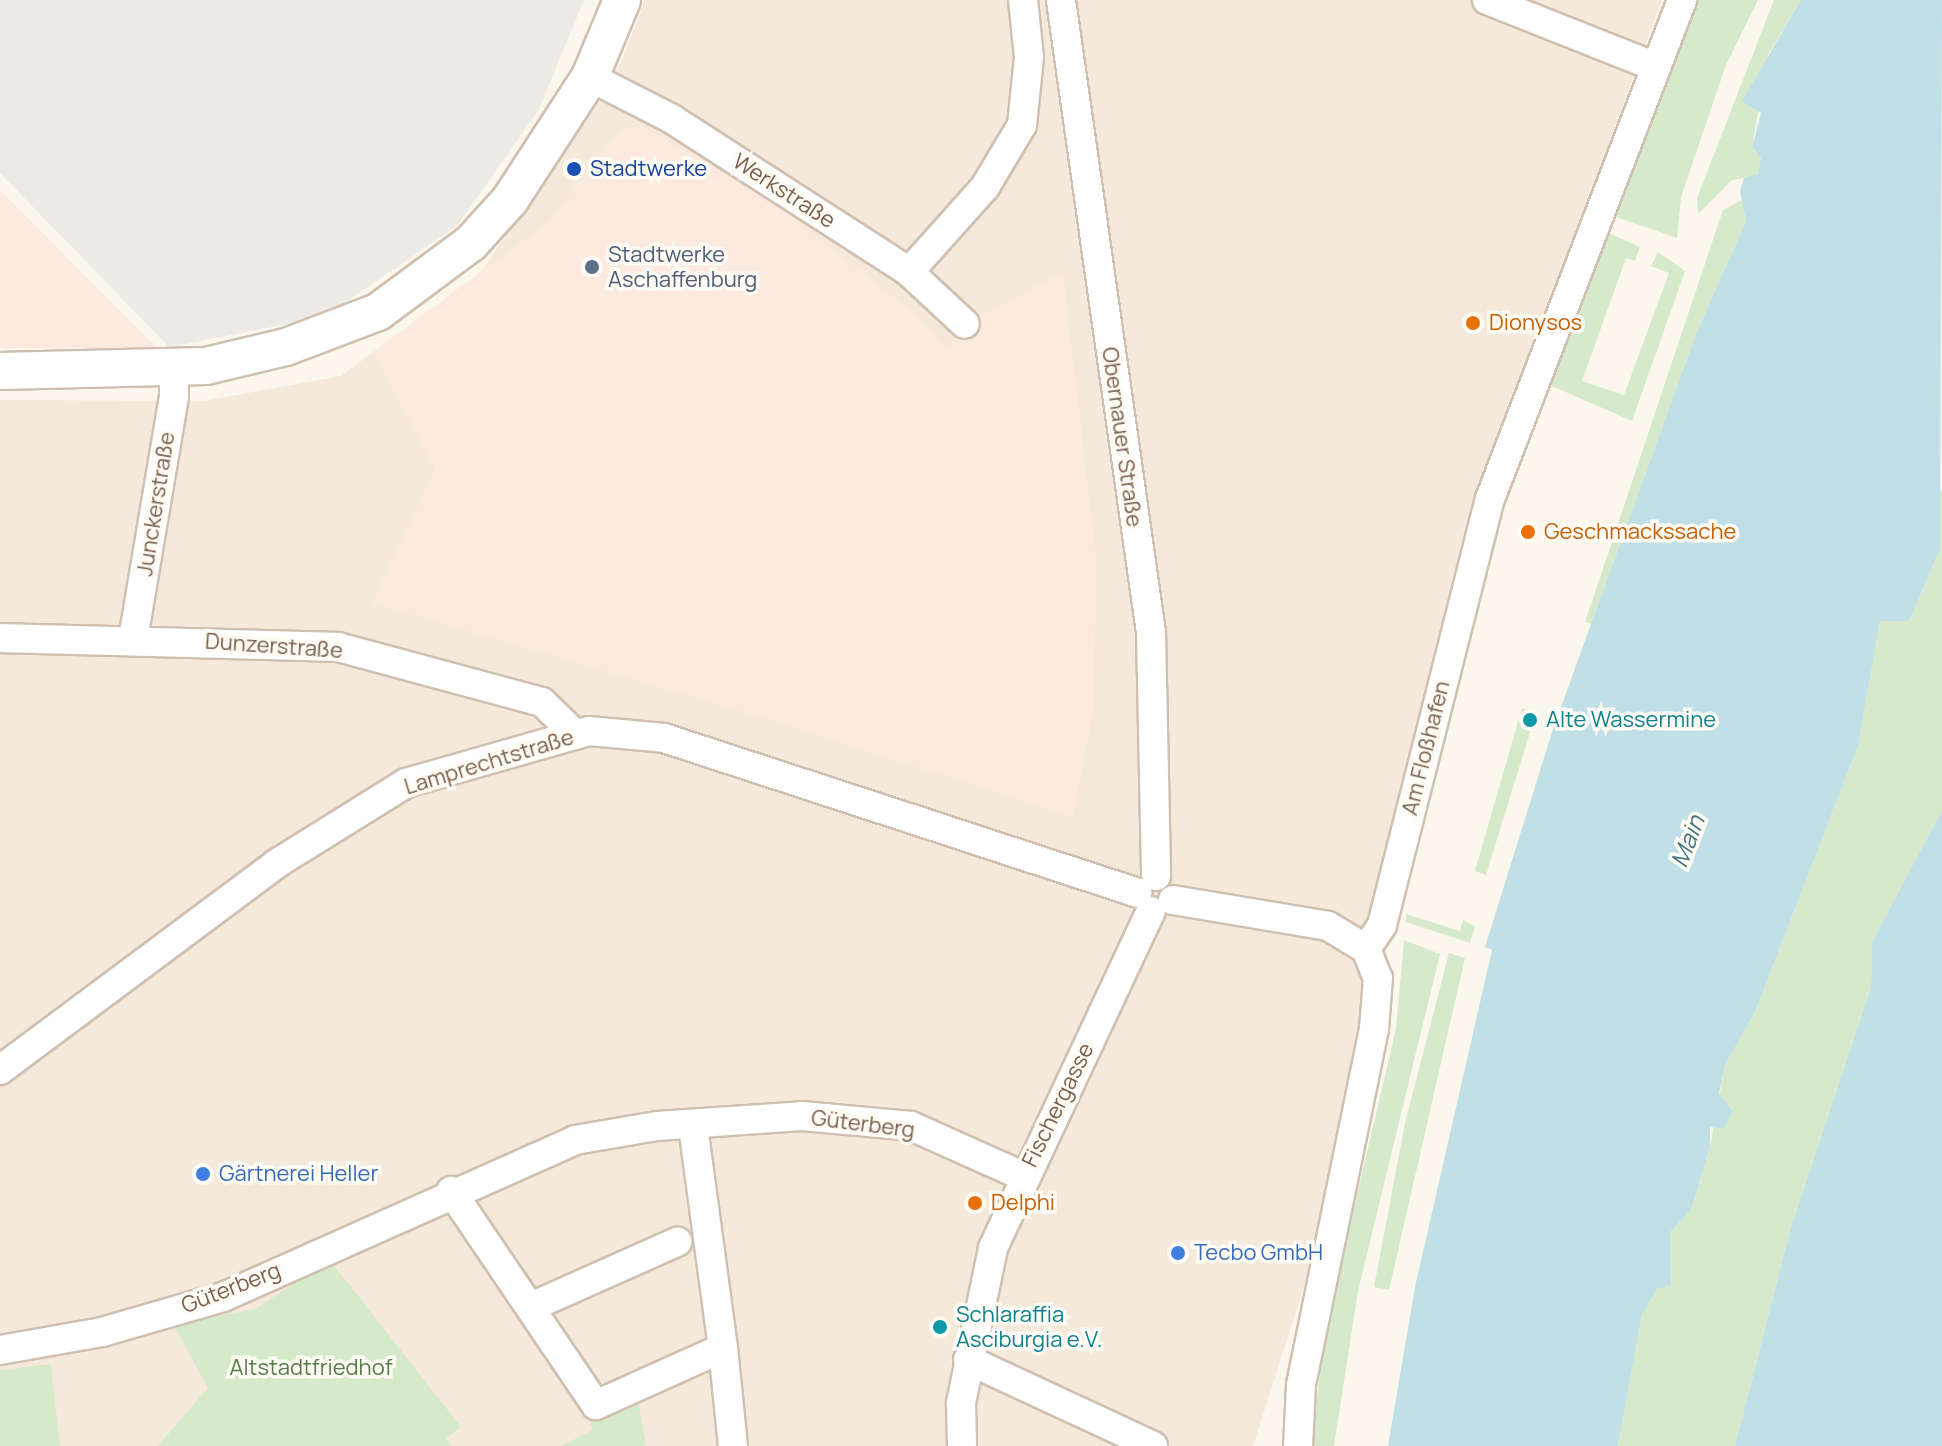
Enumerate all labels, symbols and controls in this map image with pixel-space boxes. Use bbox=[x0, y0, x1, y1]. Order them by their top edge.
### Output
street label: Werkstraße bbox=[728, 148, 840, 234]
place label: Stadtwerke bbox=[590, 156, 707, 182]
marker: Stadtwerke bbox=[565, 160, 583, 178]
place label: Stadtwerke Aschaffenburg bbox=[608, 241, 757, 292]
marker: Stadtwerke Aschaffenburg bbox=[583, 258, 601, 276]
place label: Dionysos bbox=[1489, 310, 1582, 336]
marker: Dionysos bbox=[1464, 314, 1482, 332]
street label: Obernauer Straße bbox=[1096, 345, 1148, 529]
street label: Junckerstraße bbox=[132, 430, 180, 578]
place label: Geschmackssache bbox=[1544, 519, 1736, 545]
marker: Geschmackssache bbox=[1519, 523, 1537, 541]
street label: Dunzerstraße bbox=[204, 628, 344, 664]
street label: Am Floßhafen bbox=[1397, 678, 1455, 818]
place label: Alte Wassermine bbox=[1546, 707, 1716, 733]
marker: Alte Wassermine bbox=[1521, 711, 1539, 729]
street label: Lamprechtstraße bbox=[401, 724, 577, 800]
water label: Main bbox=[1664, 811, 1710, 871]
street label: Fischergasse bbox=[1017, 1039, 1099, 1171]
street label: Güterberg bbox=[810, 1105, 916, 1143]
place label: Gärtnerei Heller bbox=[219, 1161, 378, 1187]
marker: Gärtnerei Heller bbox=[194, 1165, 212, 1183]
place label: Delphi bbox=[991, 1190, 1055, 1216]
marker: Delphi bbox=[966, 1194, 984, 1212]
place label: Tecbo GmbH bbox=[1194, 1240, 1323, 1266]
marker: Tecbo GmbH bbox=[1169, 1244, 1187, 1262]
street label: Güterberg bbox=[178, 1257, 284, 1319]
place label: Schlaraffia Asciburgia e.V. bbox=[956, 1301, 1102, 1352]
marker: Schlaraffia Asciburgia e.V. bbox=[931, 1318, 949, 1336]
park label: Altstadtfriedhof bbox=[230, 1355, 392, 1381]

